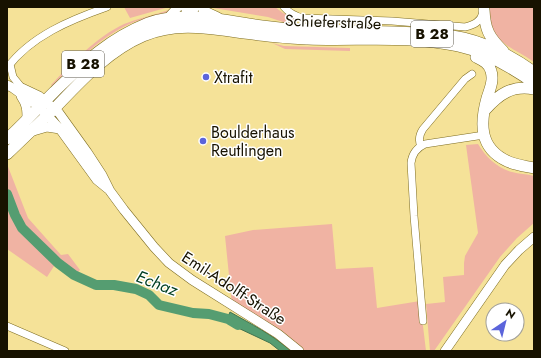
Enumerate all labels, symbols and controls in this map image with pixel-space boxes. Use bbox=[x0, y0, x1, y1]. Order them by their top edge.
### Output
street label: Schieferstraße bbox=[284, 9, 382, 35]
road number: B 28 bbox=[411, 21, 453, 47]
road number: B 28 bbox=[62, 51, 104, 77]
place label: Xtrafit bbox=[214, 66, 253, 89]
marker: Xtrafit bbox=[201, 72, 211, 82]
place label: Boulderhaus Reutlingen bbox=[211, 121, 295, 162]
marker: Boulderhaus Reutlingen bbox=[198, 136, 208, 146]
street label: Emil-Adolff-Straße bbox=[177, 246, 291, 330]
water label: Echaz bbox=[133, 264, 183, 302]
north arrow bbox=[485, 302, 525, 342]
text: N bbox=[503, 305, 519, 323]

